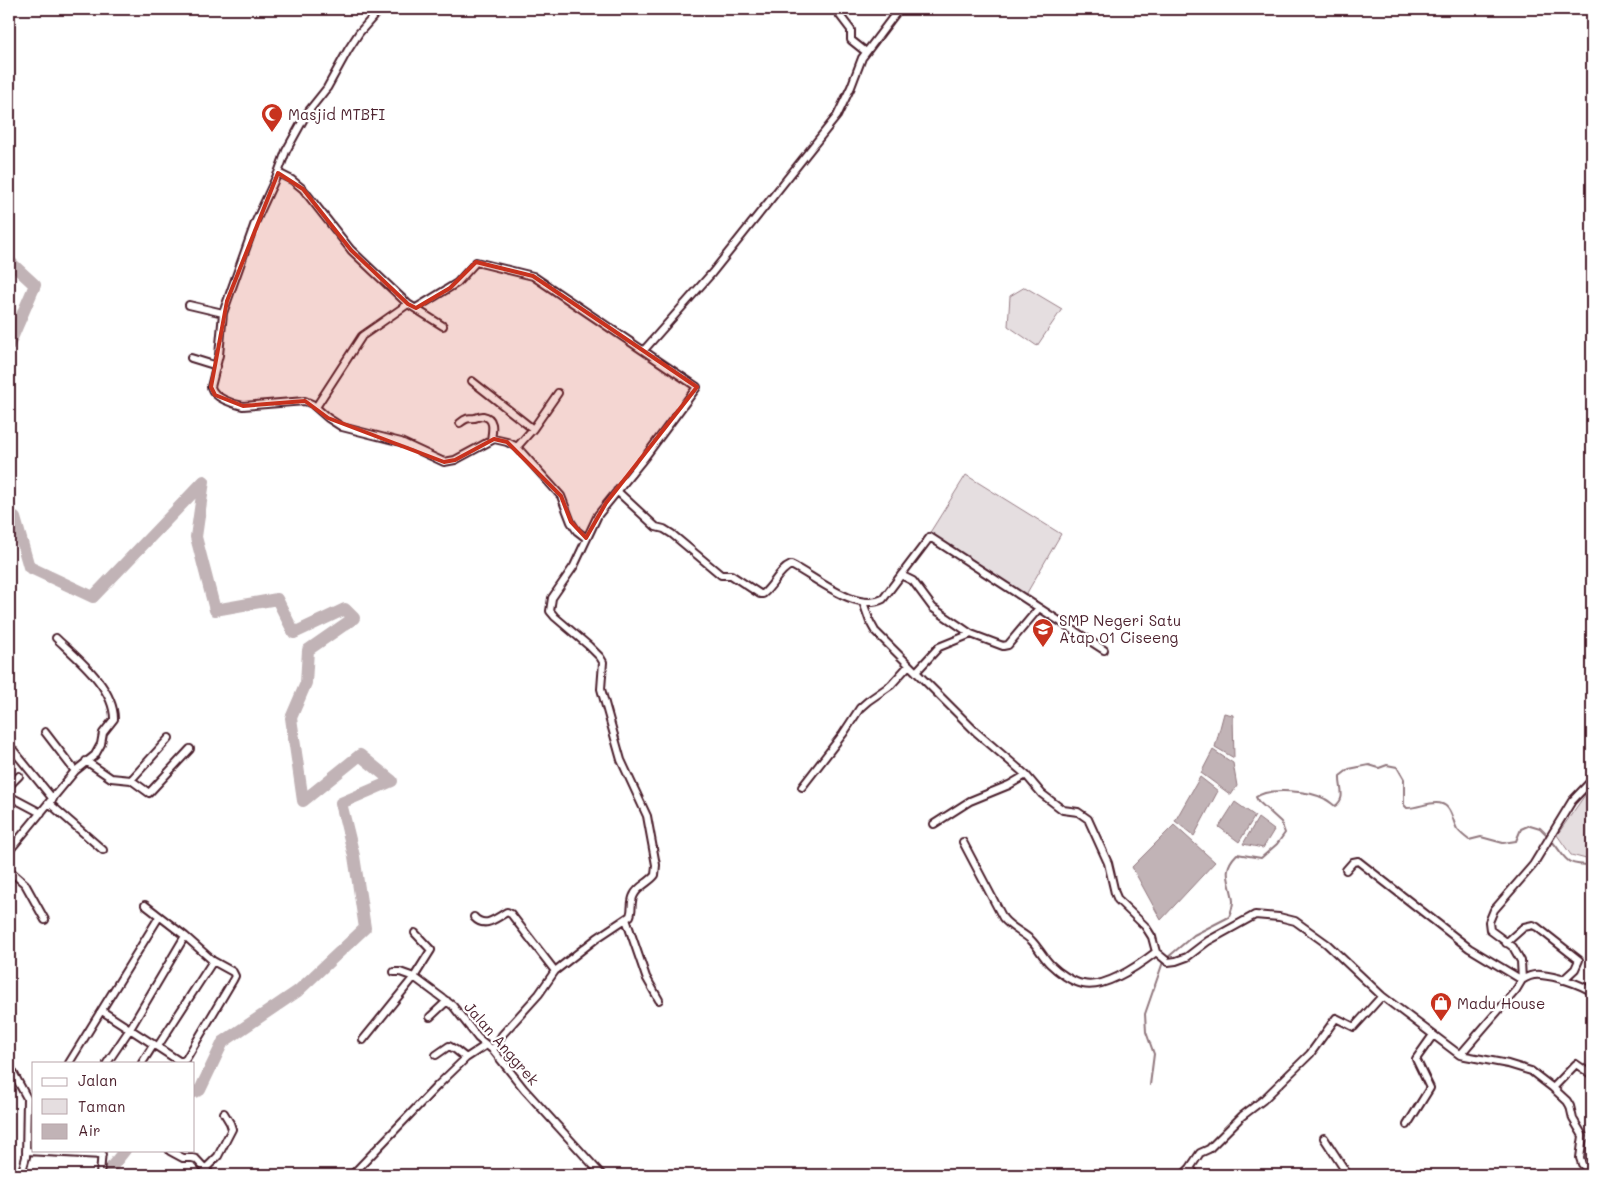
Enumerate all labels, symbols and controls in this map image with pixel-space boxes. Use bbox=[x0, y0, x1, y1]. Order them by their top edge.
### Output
mosque icon: Masjid MTBFI bbox=[260, 102, 284, 133]
place label: Masjid MTBFI bbox=[288, 104, 386, 124]
place label: SMP Negeri Satu Atap 01 Ciseeng bbox=[1059, 610, 1181, 647]
school or university icon: SMP Negeri Satu Atap 01 Ciseeng bbox=[1031, 617, 1055, 648]
shop icon: Madu House bbox=[1429, 991, 1453, 1022]
place label: Madu House bbox=[1457, 993, 1545, 1013]
street label: Jalan Anggrek bbox=[460, 997, 544, 1089]
legend bbox=[32, 1062, 195, 1152]
text: Jalan bbox=[78, 1070, 117, 1090]
text: Taman bbox=[78, 1096, 125, 1116]
text: Air bbox=[78, 1120, 101, 1140]

